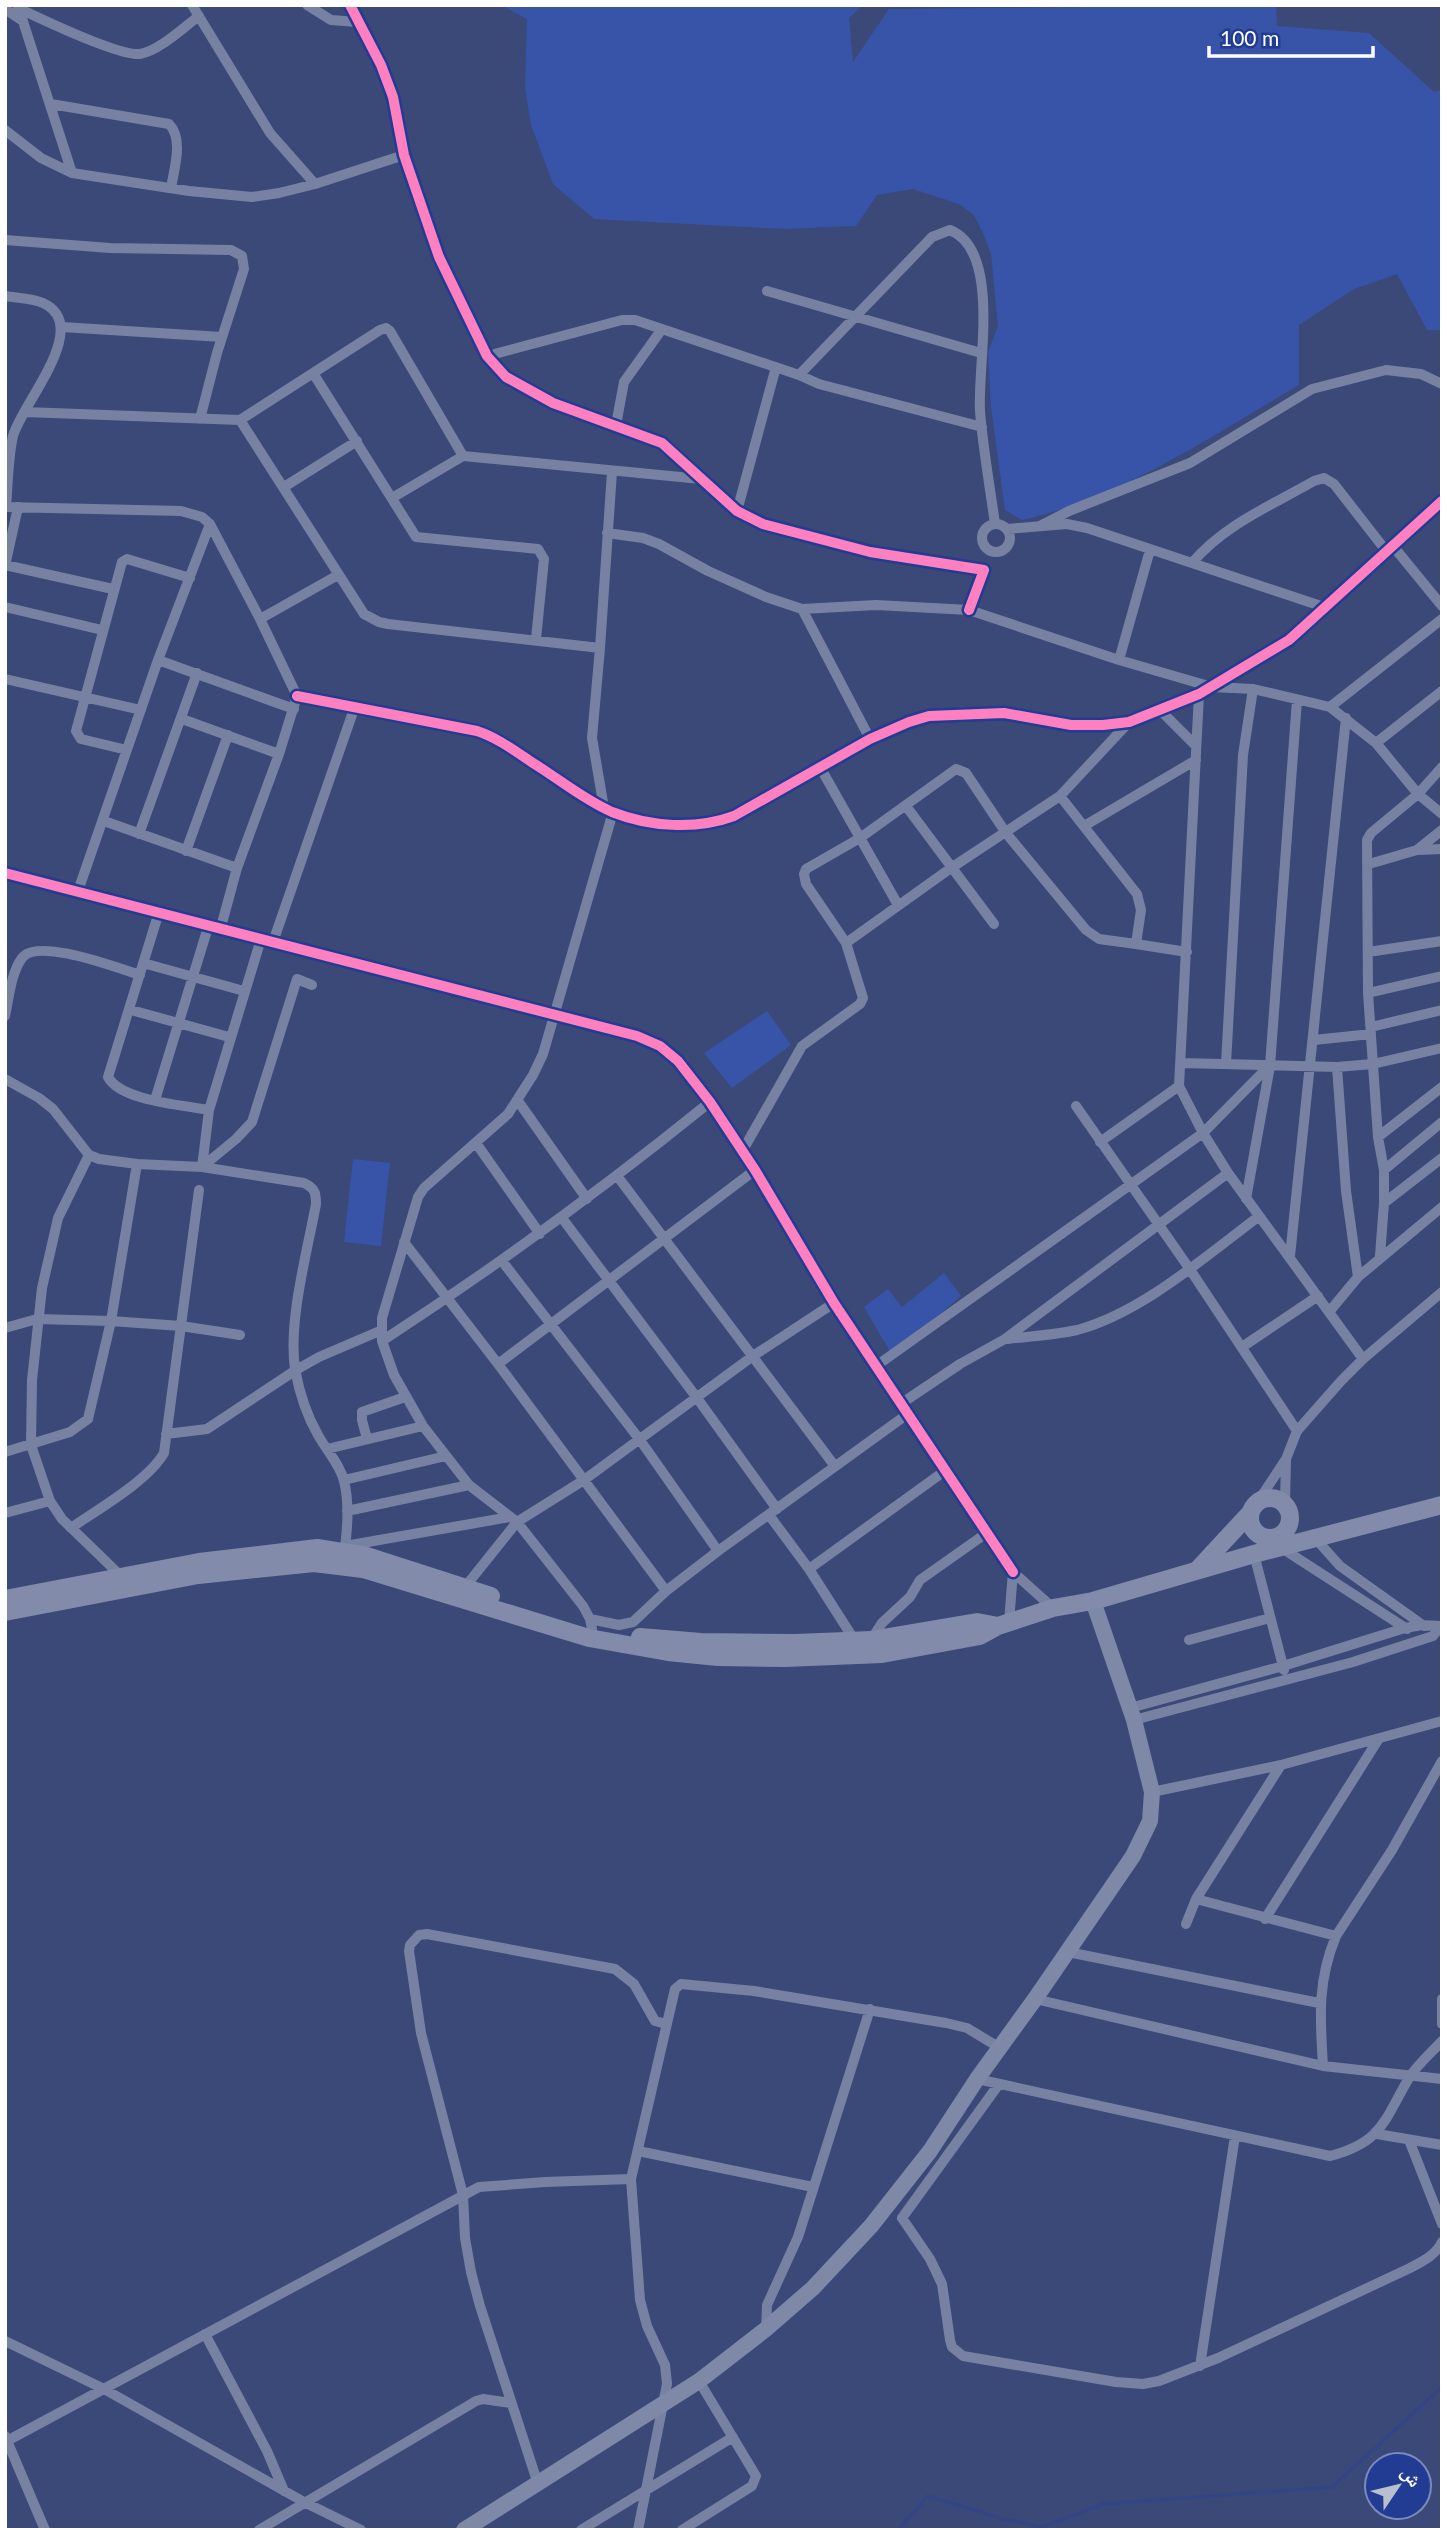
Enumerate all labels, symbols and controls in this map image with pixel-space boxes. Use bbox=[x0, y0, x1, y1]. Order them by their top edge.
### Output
scale bar bbox=[1209, 14, 1374, 58]
text: 100 m bbox=[1220, 25, 1279, 50]
north arrow bbox=[1363, 2451, 1433, 2521]
text: ش bbox=[1396, 2461, 1428, 2491]

